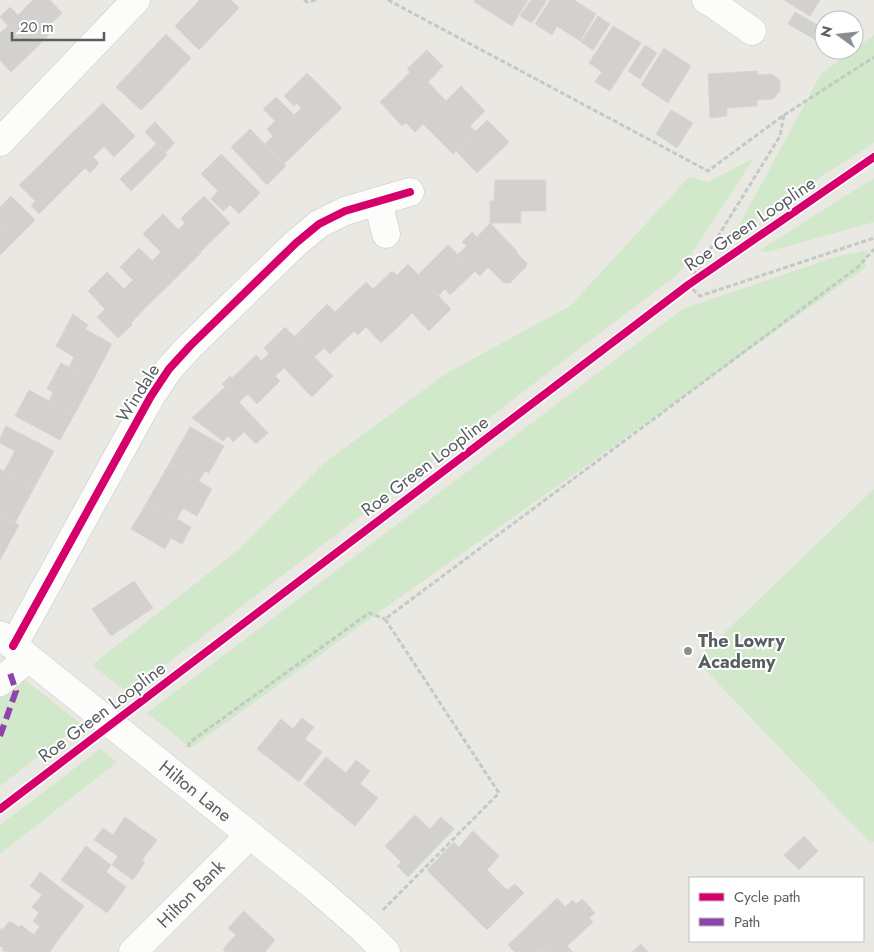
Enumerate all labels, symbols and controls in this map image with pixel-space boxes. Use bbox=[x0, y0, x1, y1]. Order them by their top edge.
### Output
scale bar bbox=[12, 10, 105, 42]
north arrow bbox=[814, 10, 864, 60]
text: 20 m bbox=[20, 16, 54, 38]
text: N bbox=[815, 24, 838, 40]
street label: Roe Green Loopline bbox=[679, 170, 821, 278]
street label: Windale bbox=[110, 359, 166, 427]
street label: Roe Green Loopline bbox=[356, 409, 494, 523]
place label: The Lowry Academy bbox=[697, 628, 786, 675]
marker: The Lowry Academy bbox=[682, 645, 694, 657]
street label: Roe Green Loopline bbox=[33, 655, 171, 769]
street label: Hilton Lane bbox=[153, 754, 237, 828]
street label: Hilton Bank bbox=[151, 854, 231, 934]
legend bbox=[689, 877, 864, 942]
text: Cycle path bbox=[734, 886, 801, 908]
text: Path bbox=[734, 911, 760, 933]

